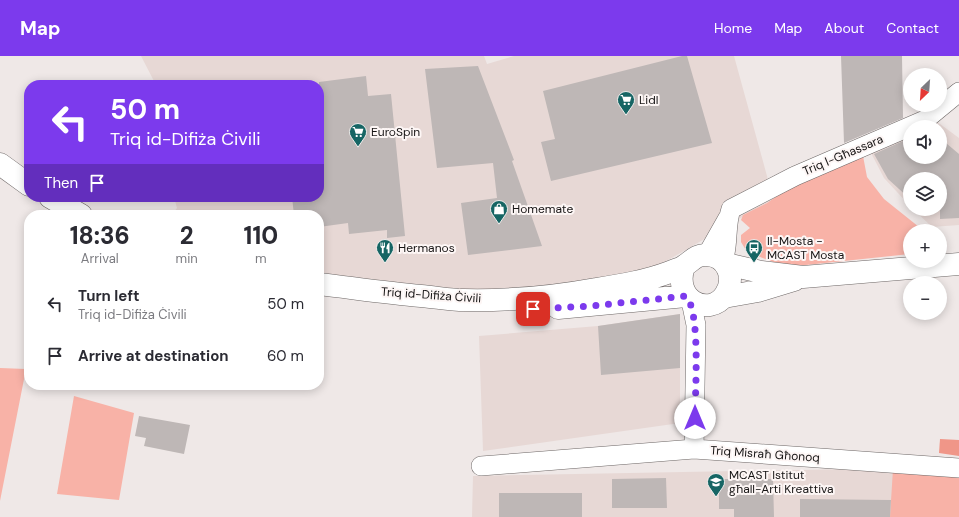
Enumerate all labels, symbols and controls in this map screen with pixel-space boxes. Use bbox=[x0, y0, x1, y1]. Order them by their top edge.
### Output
text: Map bbox=[20, 16, 60, 41]
text: Home bbox=[714, 19, 752, 37]
text: Map bbox=[774, 19, 802, 37]
text: About bbox=[824, 19, 864, 37]
text: Contact bbox=[886, 19, 939, 37]
north arrow bbox=[903, 68, 947, 112]
map controls bbox=[903, 68, 947, 320]
supermarket icon: Lidl bbox=[616, 90, 636, 115]
text: 50 m bbox=[110, 91, 180, 128]
place label: Lidl bbox=[639, 92, 658, 108]
icon: left bbox=[44, 96, 96, 148]
button: sound bbox=[903, 120, 947, 164]
supermarket icon: EuroSpin bbox=[348, 122, 368, 147]
place label: EuroSpin bbox=[371, 124, 420, 140]
text: Triq id-Difiża Ċivili bbox=[110, 127, 261, 151]
street label: Triq l-Għassara bbox=[800, 131, 886, 179]
icon: arrive bbox=[86, 172, 108, 194]
button: layers bbox=[903, 172, 947, 216]
text: Then bbox=[44, 173, 78, 193]
shop icon: Homemate bbox=[489, 199, 509, 224]
place label: Homemate bbox=[512, 201, 573, 217]
text: 18:36 bbox=[70, 220, 130, 251]
text: 2 bbox=[180, 220, 194, 251]
text: 110 bbox=[244, 220, 278, 251]
button: + bbox=[903, 224, 947, 268]
place label: Il-Mosta - MCAST Mosta bbox=[767, 233, 844, 263]
restaurant icon: Hermanos bbox=[375, 238, 395, 263]
bus stop icon: Il-Mosta - MCAST Mosta bbox=[744, 238, 764, 263]
place label: Hermanos bbox=[398, 240, 455, 256]
text: Arrival bbox=[81, 250, 119, 267]
text: min bbox=[176, 250, 198, 267]
text: m bbox=[255, 250, 267, 267]
button: − bbox=[903, 276, 947, 320]
street label: Triq id-Difiża Ċivili bbox=[380, 284, 482, 306]
text: Turn left bbox=[78, 286, 139, 306]
pin bbox=[516, 292, 550, 326]
icon: left bbox=[44, 293, 66, 315]
text: 50 m bbox=[267, 294, 304, 314]
icon: arrive bbox=[522, 298, 544, 320]
text: Triq id-Difiża Ċivili bbox=[78, 306, 187, 323]
icon: arrive bbox=[44, 345, 66, 367]
text: Arrive at destination bbox=[78, 346, 229, 366]
text: 60 m bbox=[267, 346, 304, 366]
position arrow bbox=[674, 397, 716, 439]
street label: Triq Misraħ Għonoq bbox=[710, 442, 820, 466]
place label: MCAST Istitut għall-Arti Kreattiva bbox=[729, 467, 834, 497]
school or university icon: MCAST Istitut għall-Arti Kreattiva bbox=[706, 472, 726, 497]

